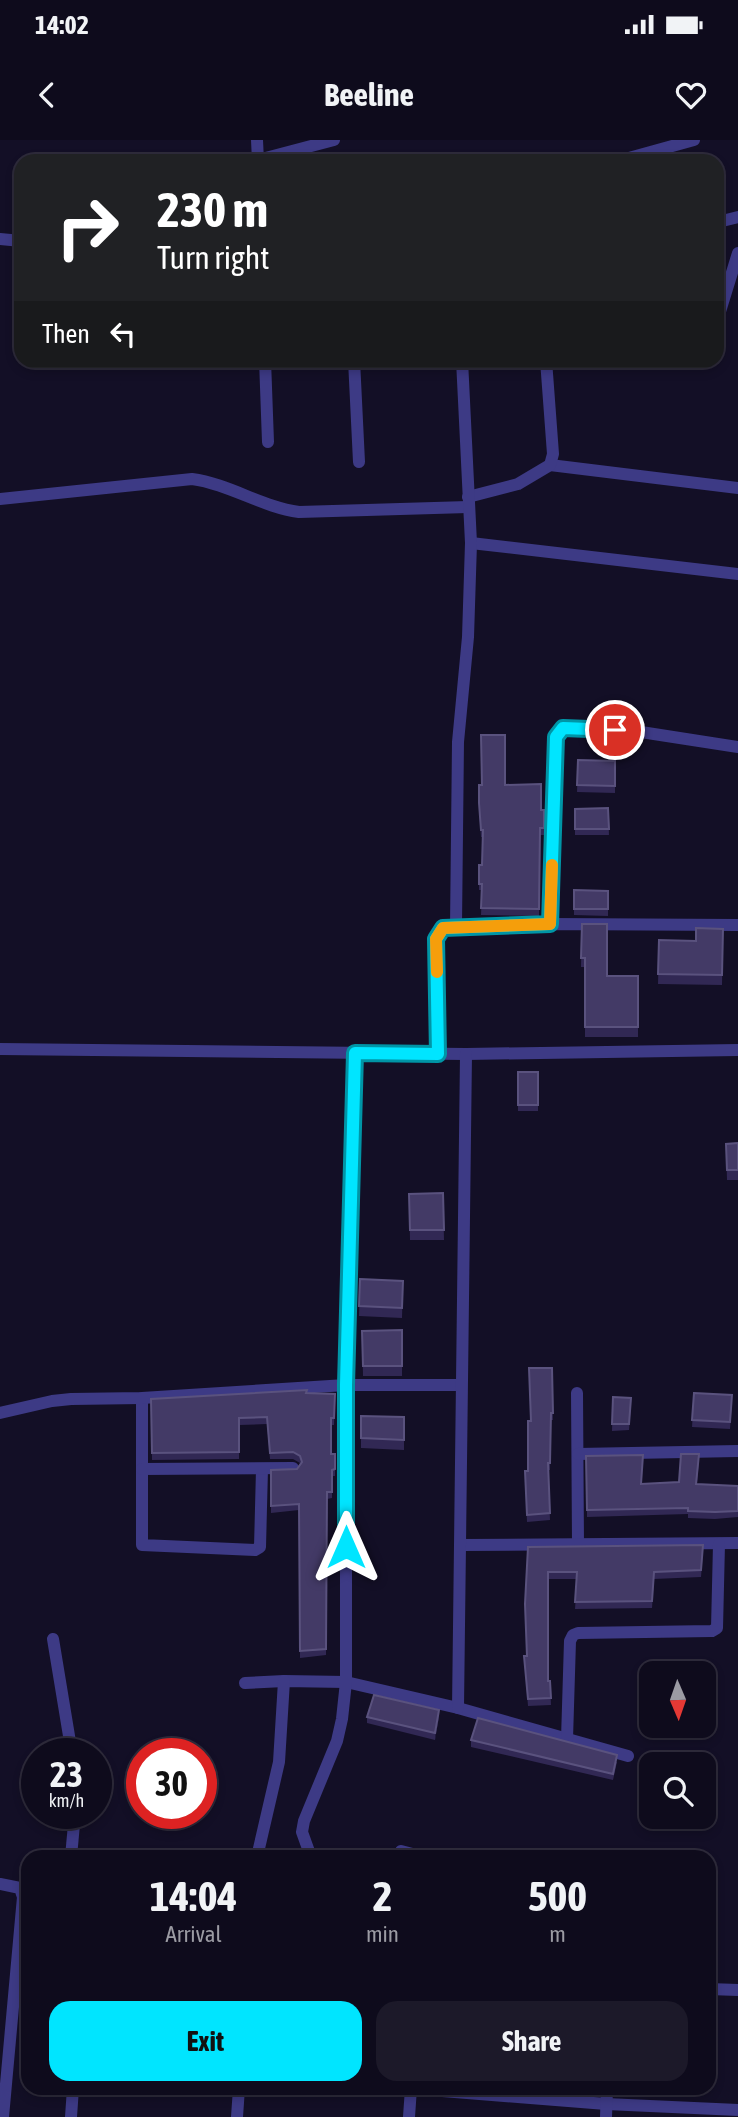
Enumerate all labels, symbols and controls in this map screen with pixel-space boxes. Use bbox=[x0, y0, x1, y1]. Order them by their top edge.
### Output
text: 14:02 bbox=[35, 10, 89, 40]
icon: back bbox=[28, 76, 66, 114]
text: Beeline bbox=[324, 76, 414, 113]
icon: heart bbox=[672, 76, 710, 114]
text: 230 m bbox=[157, 181, 268, 237]
icon: right bbox=[42, 182, 133, 273]
text: Turn right bbox=[157, 239, 270, 276]
icon: left bbox=[104, 315, 142, 353]
text: Then bbox=[42, 319, 90, 349]
pin bbox=[585, 700, 645, 760]
icon: arrive bbox=[596, 711, 634, 749]
position arrow bbox=[309, 1510, 383, 1584]
north arrow bbox=[639, 1661, 716, 1738]
map controls bbox=[639, 1661, 716, 1829]
speed limit sign: 30 bbox=[126, 1738, 217, 1829]
button: search bbox=[639, 1752, 716, 1829]
text: 23 bbox=[50, 1754, 83, 1794]
text: km/h bbox=[49, 1790, 84, 1811]
text: 14:04 bbox=[150, 1872, 237, 1920]
text: 2 bbox=[373, 1872, 392, 1920]
text: 500 bbox=[528, 1872, 587, 1920]
text: Arrival bbox=[165, 1921, 222, 1947]
text: min bbox=[366, 1921, 399, 1947]
text: m bbox=[549, 1921, 566, 1947]
button: Exit bbox=[49, 2001, 362, 2081]
button: Share bbox=[376, 2001, 688, 2081]

